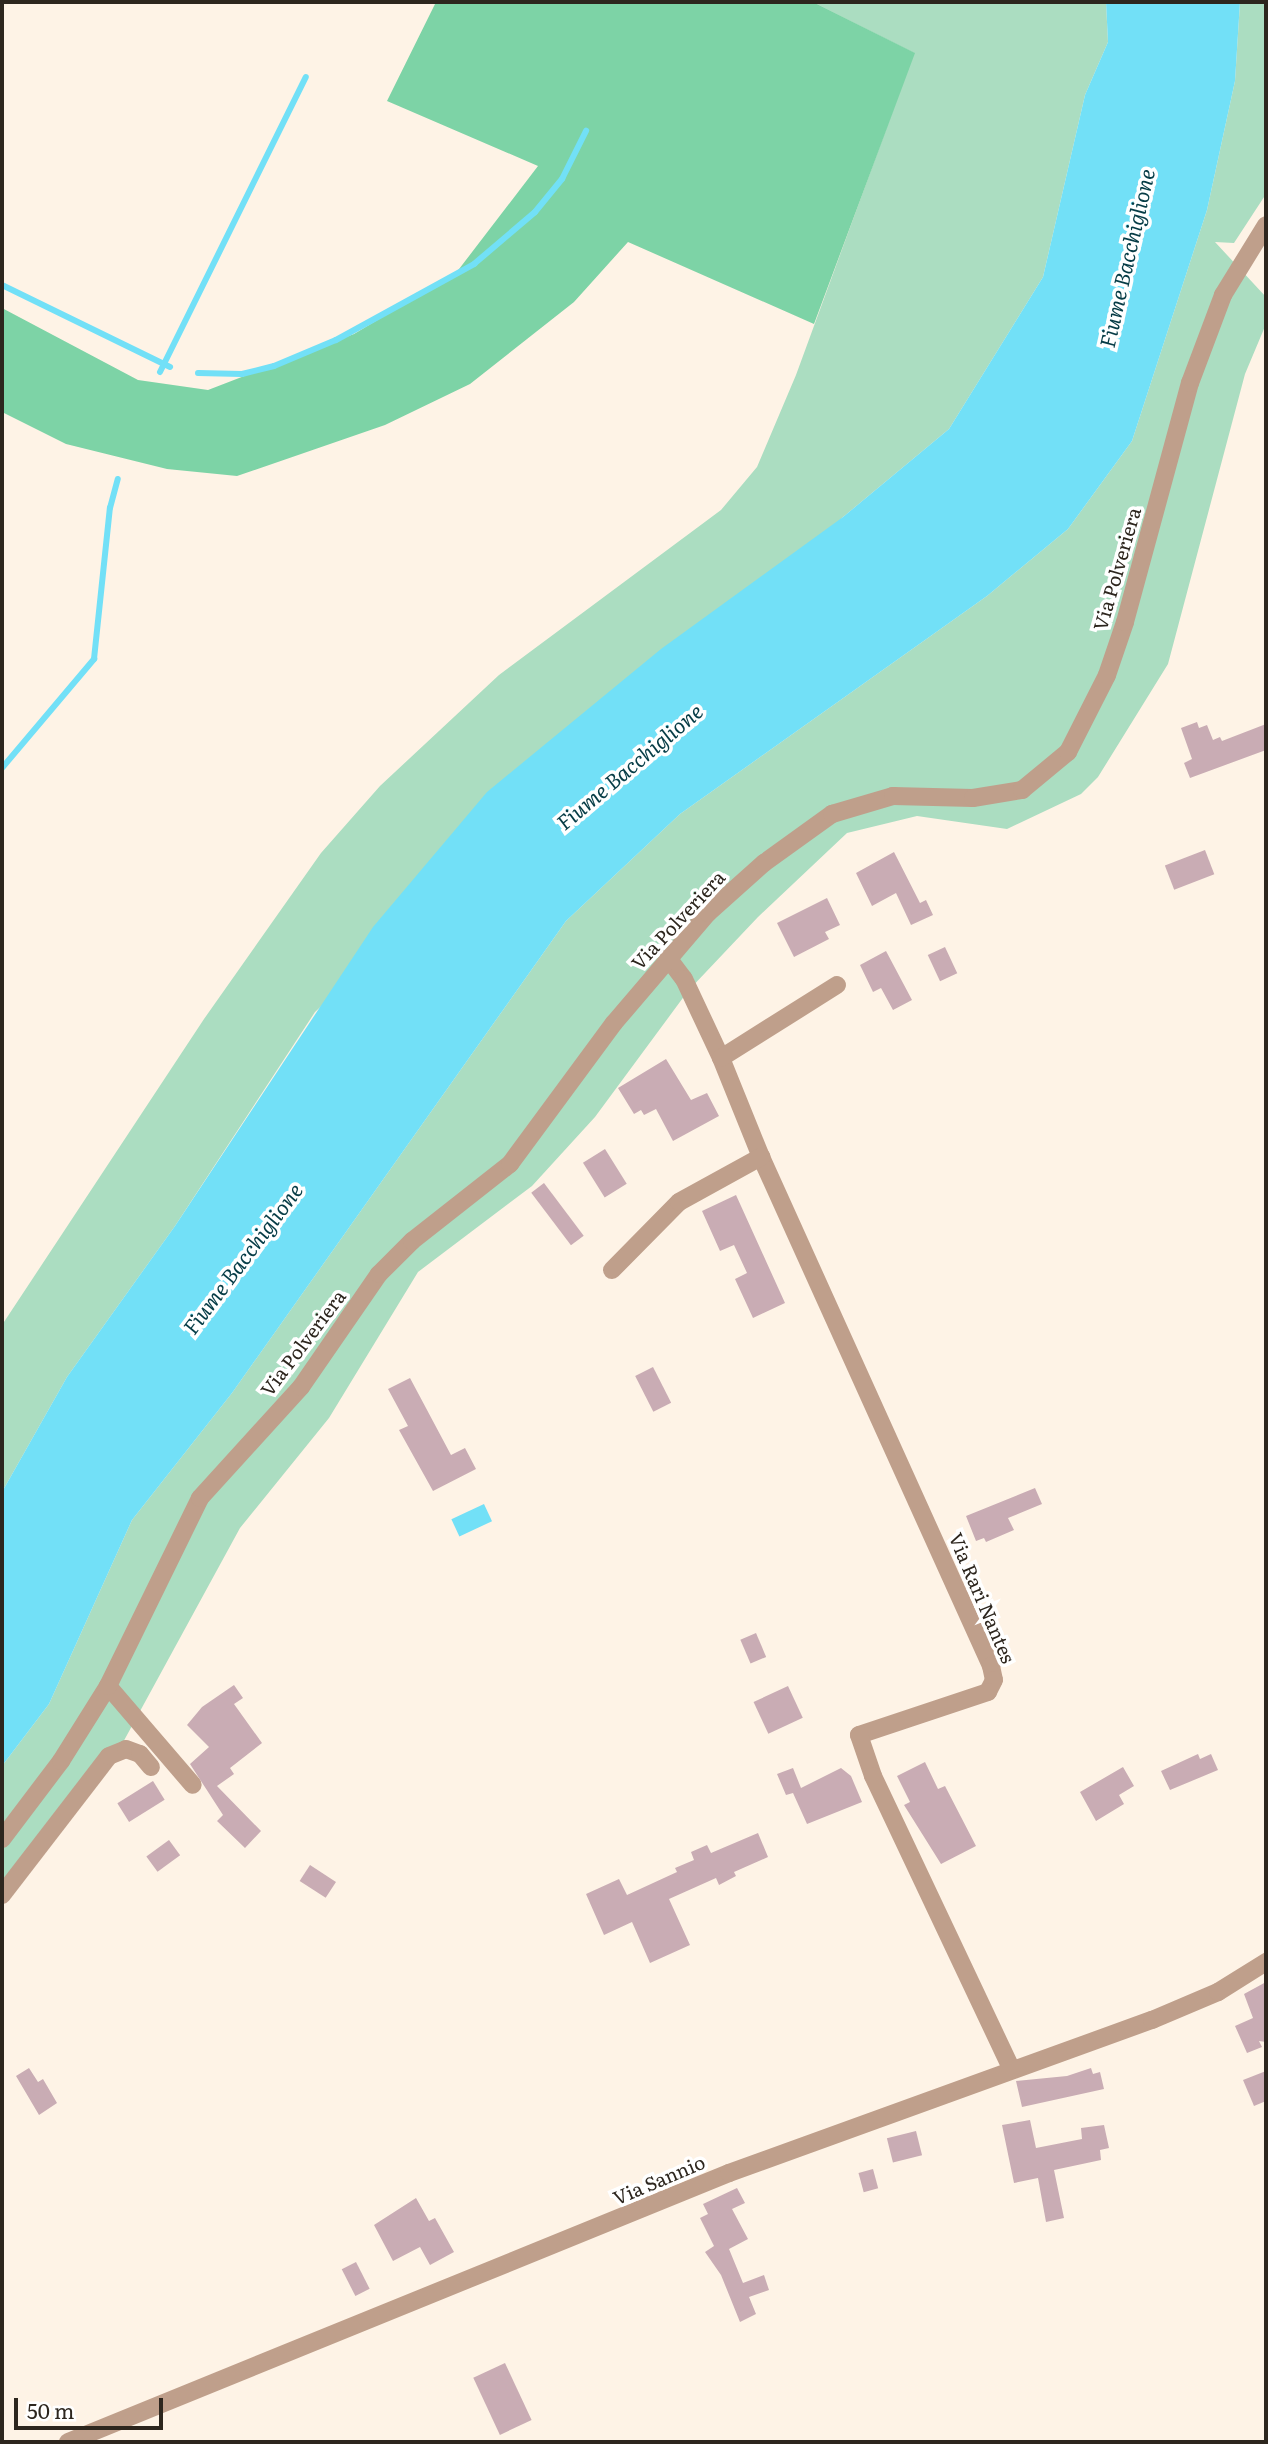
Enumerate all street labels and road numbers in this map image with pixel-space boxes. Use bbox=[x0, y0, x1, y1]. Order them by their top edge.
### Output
street label: Via Polveriera bbox=[1089, 505, 1145, 633]
street label: Via Polveriera bbox=[626, 866, 730, 974]
street label: Via Polveriera bbox=[256, 1286, 350, 1400]
street label: Via Rari Nantes bbox=[944, 1529, 1020, 1667]
street label: Via Sannio bbox=[610, 2150, 708, 2210]

